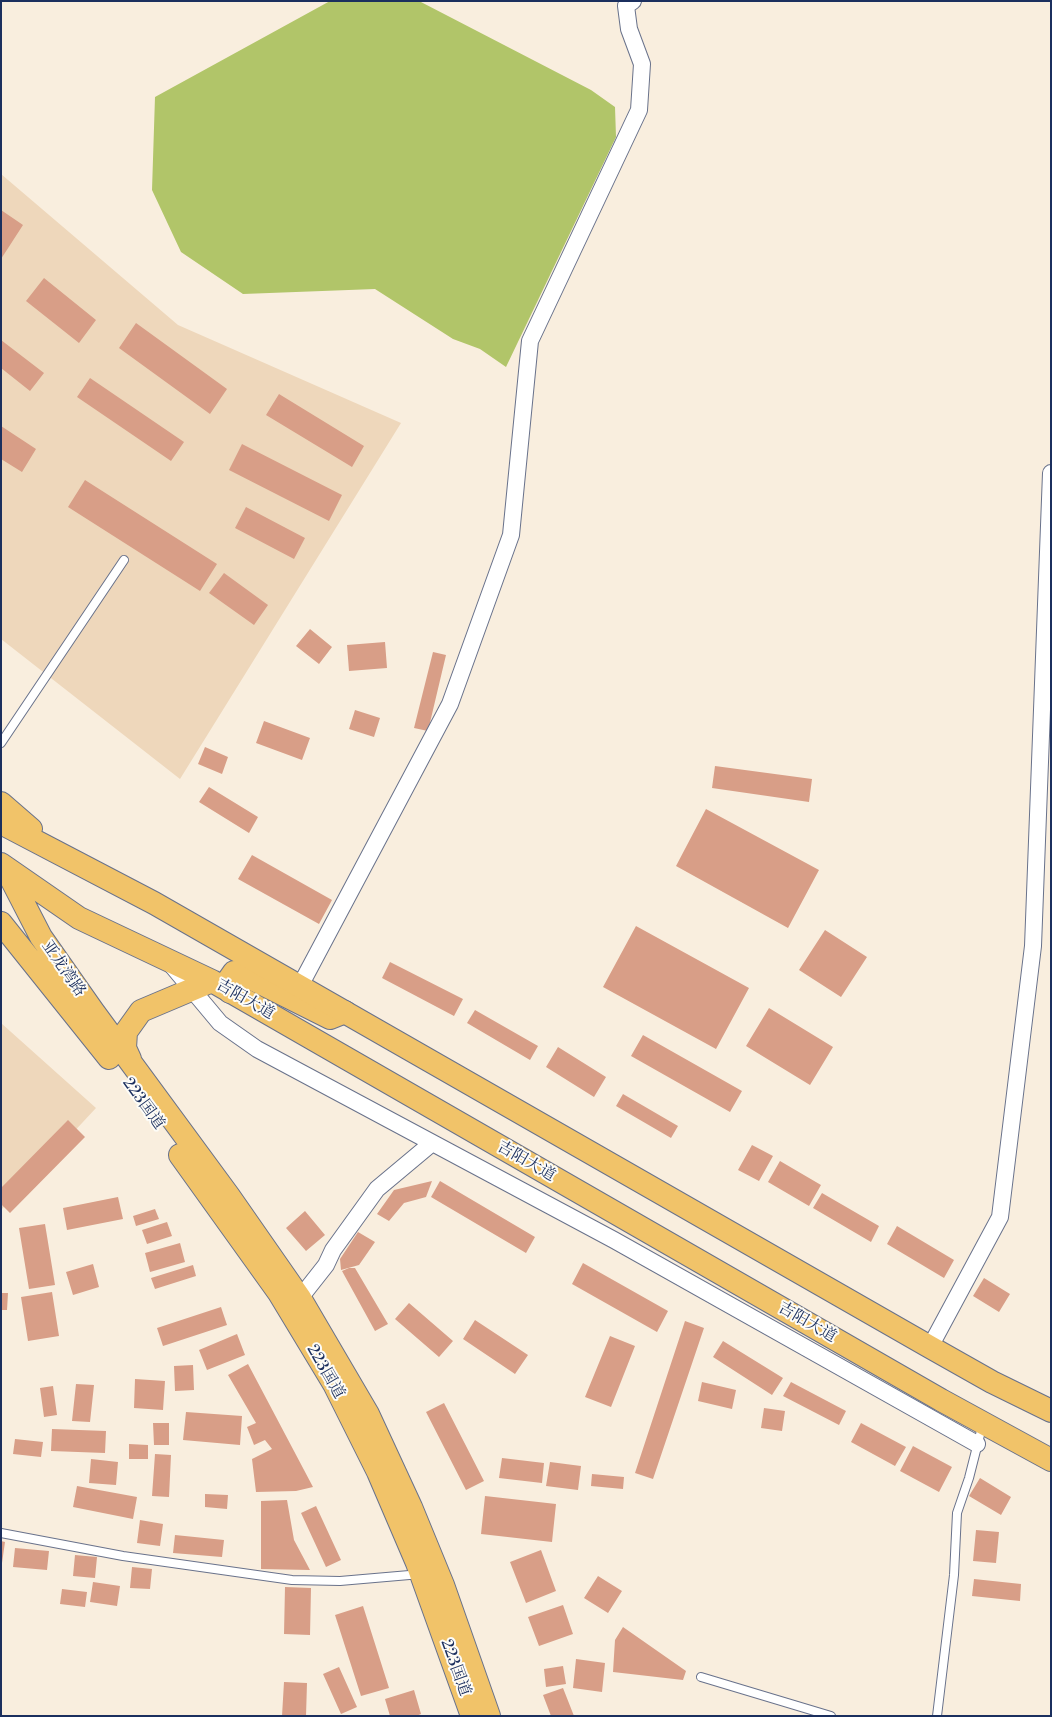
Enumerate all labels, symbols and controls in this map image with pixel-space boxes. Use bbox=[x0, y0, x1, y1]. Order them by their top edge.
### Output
street label: 亚龙湾路 bbox=[37, 937, 89, 1001]
street label: 吉阳大道 bbox=[212, 976, 278, 1024]
street label: 223国道 bbox=[118, 1074, 168, 1134]
street label: 吉阳大道 bbox=[493, 1138, 559, 1186]
street label: 吉阳大道 bbox=[774, 1299, 840, 1347]
street label: 223国道 bbox=[302, 1342, 348, 1402]
street label: 223国道 bbox=[436, 1637, 474, 1699]

